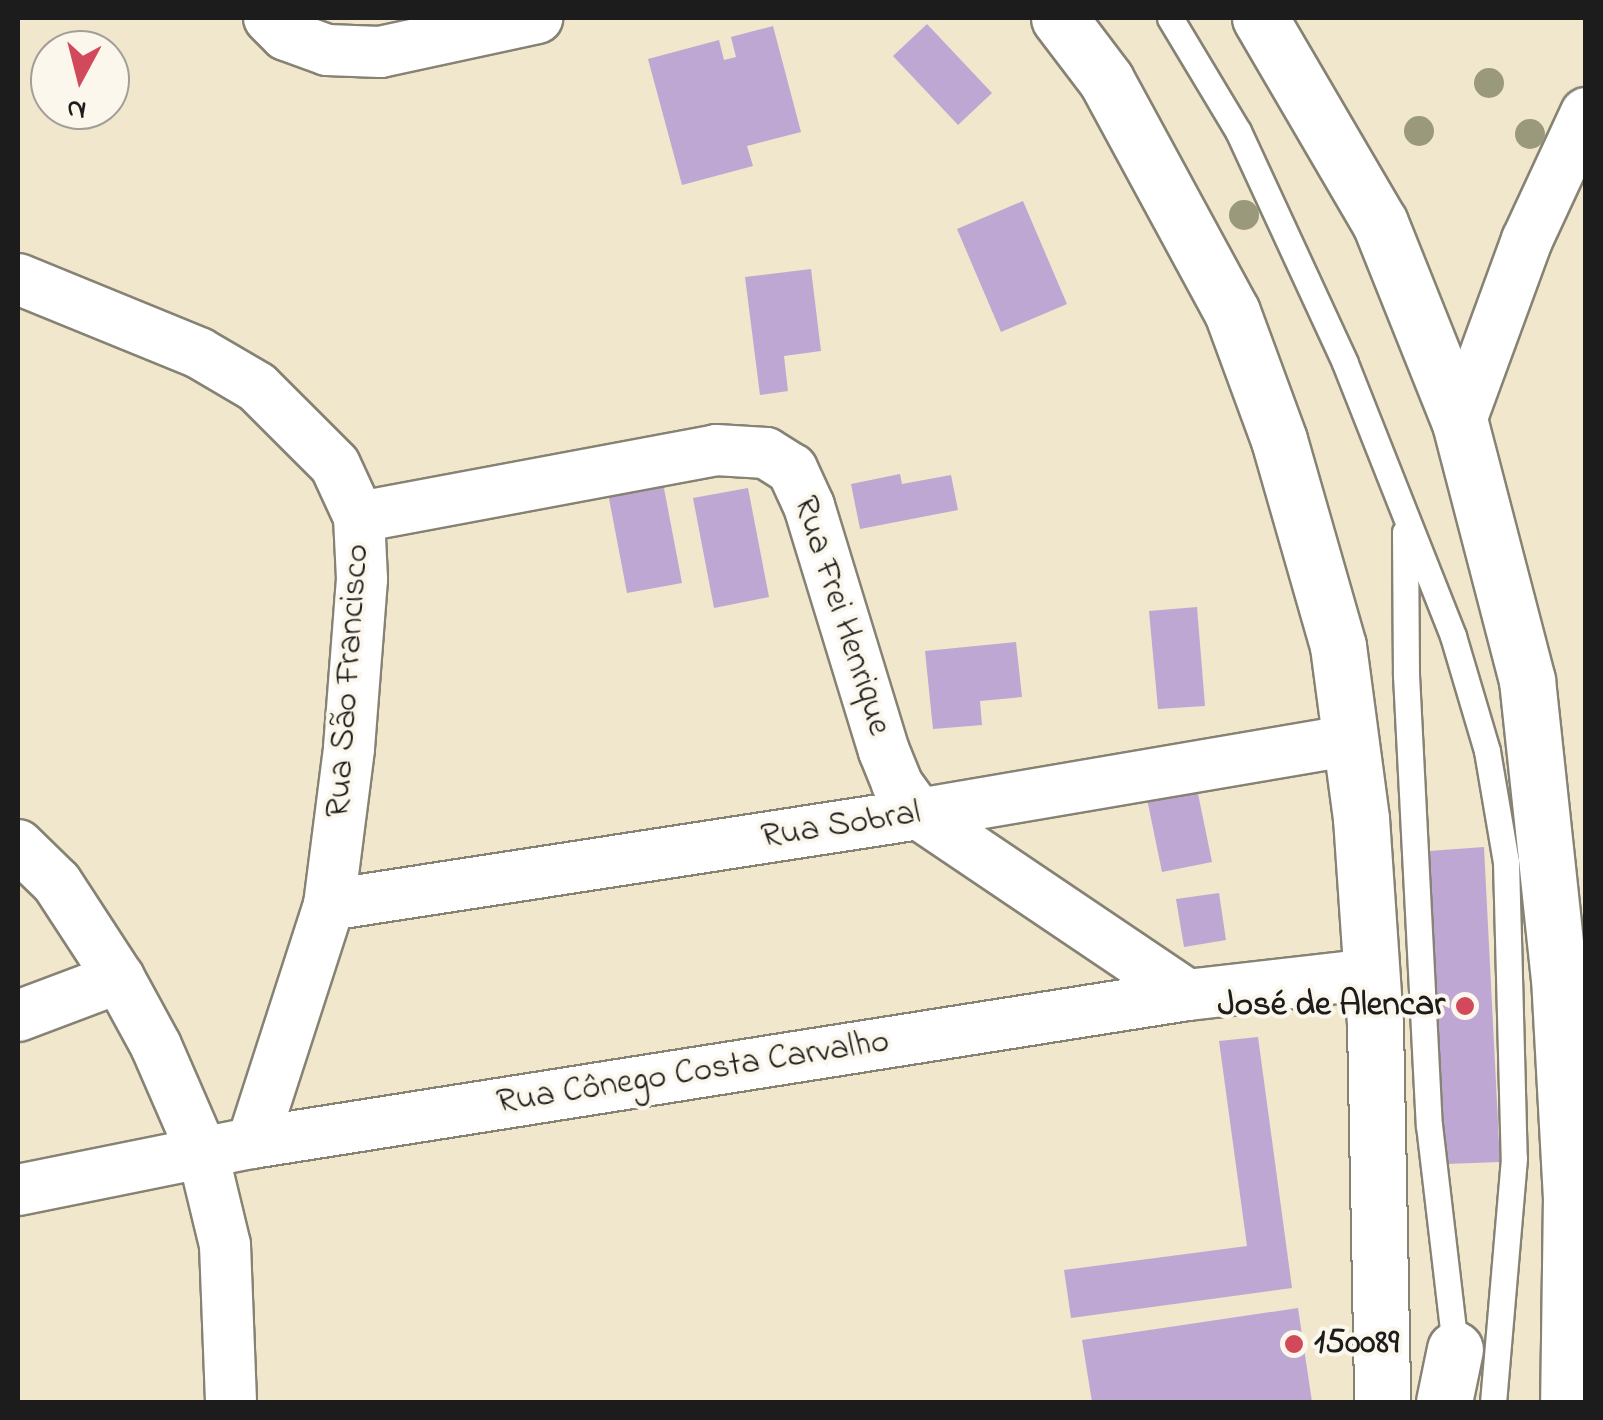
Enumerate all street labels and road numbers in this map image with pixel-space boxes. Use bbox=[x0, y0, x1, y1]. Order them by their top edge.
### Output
street label: Rua Frei Henrique bbox=[783, 491, 899, 741]
street label: Rua São Francisco bbox=[318, 543, 380, 819]
street label: Rua Sobral bbox=[758, 793, 924, 859]
street label: Rua Cônego Costa Carvalho bbox=[494, 1021, 892, 1125]

